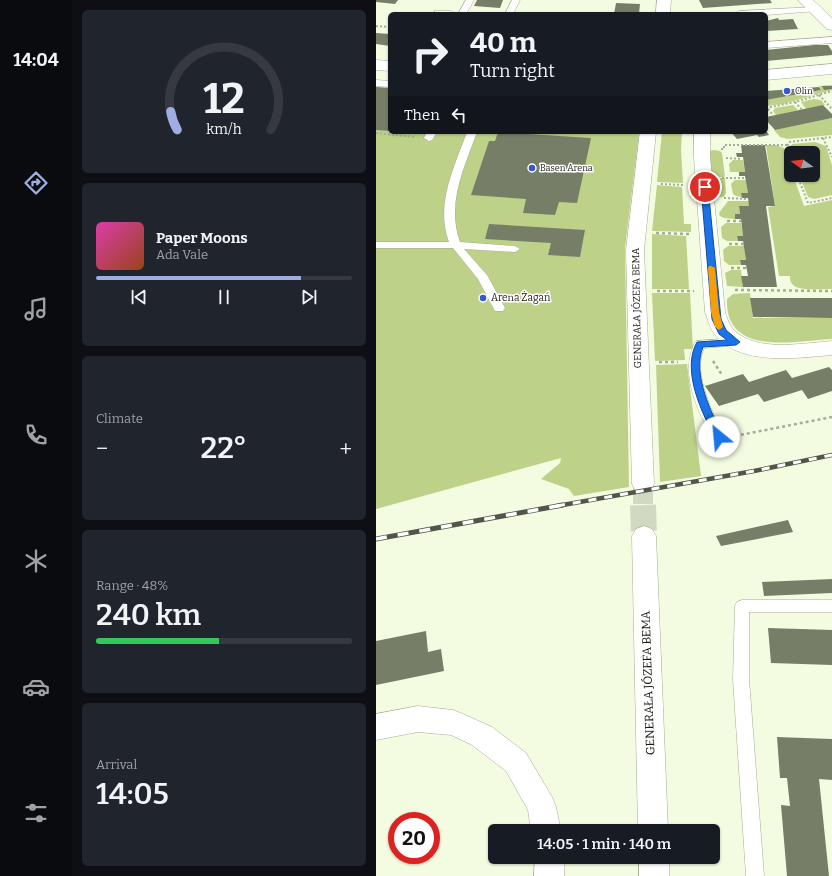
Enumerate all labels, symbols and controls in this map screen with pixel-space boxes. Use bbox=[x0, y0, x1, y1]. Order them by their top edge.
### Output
text: 40 m bbox=[470, 26, 537, 59]
icon: right bbox=[404, 28, 456, 80]
text: 14:04 bbox=[13, 49, 59, 71]
text: Turn right bbox=[470, 60, 555, 82]
text: 12 bbox=[203, 73, 245, 123]
marker: Olin bbox=[782, 86, 792, 96]
place label: Olin bbox=[795, 86, 813, 96]
icon: left bbox=[448, 104, 470, 126]
text: Then bbox=[404, 106, 440, 124]
text: km/h bbox=[206, 120, 242, 137]
north arrow bbox=[784, 146, 820, 182]
map controls bbox=[784, 146, 820, 182]
marker: Basen Arena bbox=[527, 163, 537, 173]
place label: Basen Arena bbox=[540, 163, 593, 173]
icon: directions bbox=[22, 169, 50, 197]
pin bbox=[688, 170, 722, 204]
icon: arrive bbox=[694, 176, 716, 198]
text: Paper Moons bbox=[156, 229, 248, 247]
text: Ada Vale bbox=[156, 247, 208, 262]
street label: GENERAŁA JÓZEFA BEMA bbox=[628, 247, 644, 368]
icon: previous bbox=[128, 286, 150, 308]
icon: pause bbox=[213, 286, 235, 308]
icon: next bbox=[298, 286, 320, 308]
place label: Arena Żagań bbox=[491, 290, 551, 304]
marker: Arena Żagań bbox=[478, 293, 488, 303]
icon: music bbox=[22, 295, 50, 323]
text: Climate bbox=[96, 411, 143, 426]
position arrow bbox=[698, 416, 740, 458]
icon: phone bbox=[22, 421, 50, 449]
text: 22° bbox=[200, 430, 247, 466]
text: − bbox=[96, 435, 108, 462]
text: + bbox=[339, 435, 352, 462]
icon: climate bbox=[22, 547, 50, 575]
text: Range · 48% bbox=[96, 578, 168, 593]
text: 240 km bbox=[96, 597, 201, 633]
street label: GENERAŁA JÓZEFA BEMA bbox=[637, 610, 658, 755]
icon: car bbox=[22, 673, 50, 701]
text: Arrival bbox=[96, 757, 137, 772]
text: 14:05 bbox=[96, 776, 169, 812]
icon: filters bbox=[22, 799, 50, 827]
speed limit sign: 20 bbox=[388, 812, 440, 864]
text: 14:05 · 1 min · 140 m bbox=[537, 835, 671, 853]

